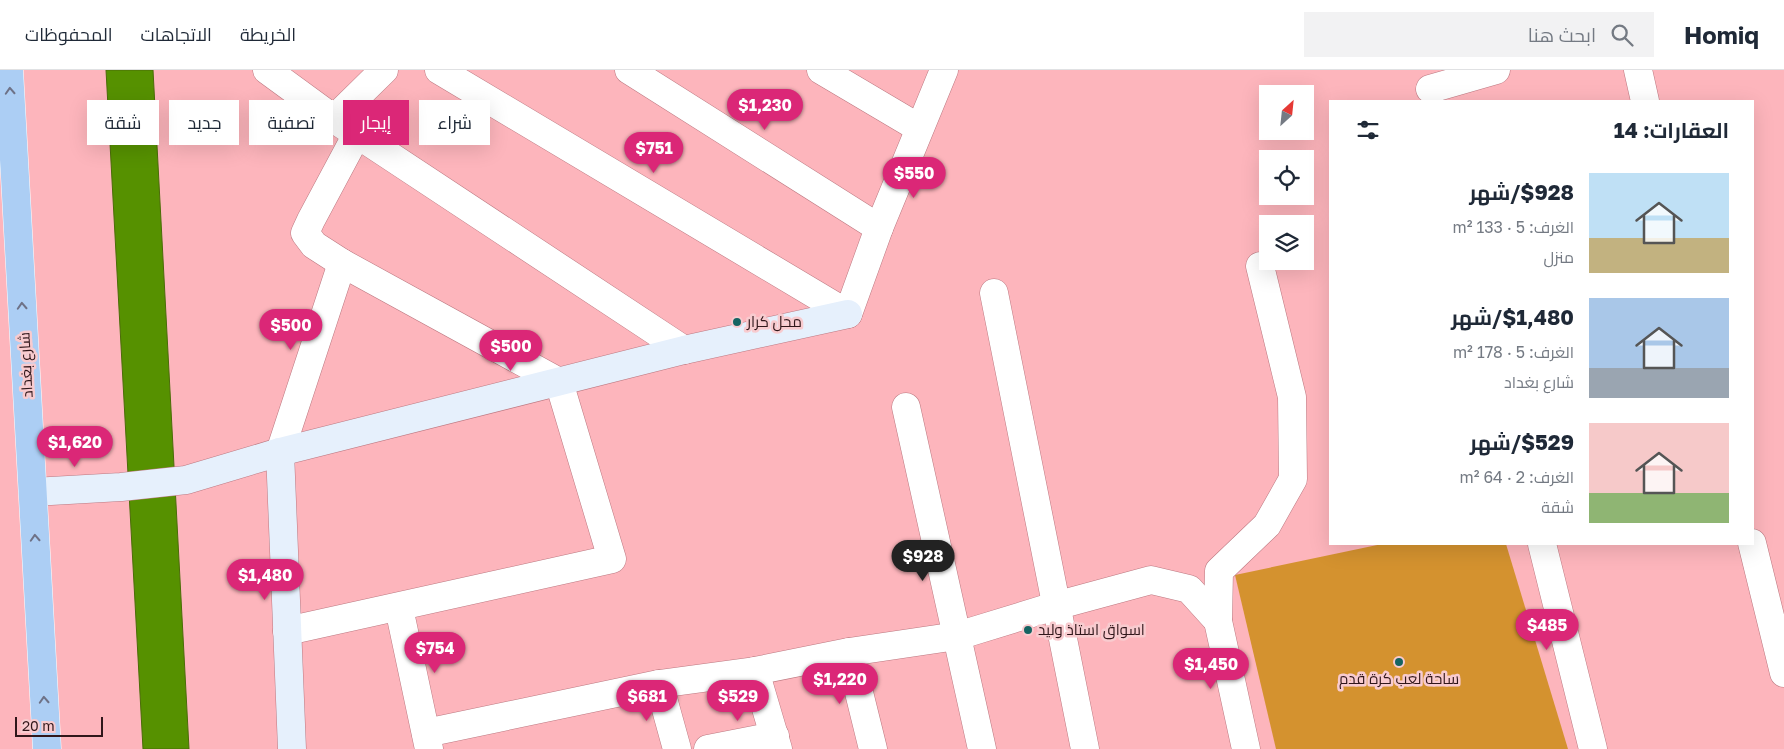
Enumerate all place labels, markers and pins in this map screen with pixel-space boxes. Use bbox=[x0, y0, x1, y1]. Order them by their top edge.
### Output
pin: $1,230 bbox=[724, 88, 806, 131]
pin: $751 bbox=[624, 132, 684, 174]
pin: $550 bbox=[884, 156, 944, 199]
pin: $500 bbox=[261, 308, 321, 351]
place label: محل كرار bbox=[746, 312, 802, 332]
marker: محل كرار bbox=[731, 316, 743, 328]
pin: $500 bbox=[481, 330, 541, 372]
pin: $1,620 bbox=[34, 426, 116, 468]
pin: $928 bbox=[893, 540, 953, 582]
pin: $1,480 bbox=[224, 558, 306, 601]
pin: $485 bbox=[1517, 608, 1577, 651]
place label: اسواق استاذ وليد bbox=[1038, 620, 1145, 640]
marker: اسواق استاذ وليد bbox=[1022, 624, 1034, 636]
pin: $754 bbox=[405, 632, 465, 674]
pin: $1,450 bbox=[1170, 648, 1252, 690]
marker: ساحة لعب كرة قدم bbox=[1393, 656, 1405, 668]
pin: $1,220 bbox=[799, 662, 881, 705]
place label: ساحة لعب كرة قدم bbox=[1339, 669, 1459, 689]
pin: $681 bbox=[617, 680, 677, 722]
pin: $529 bbox=[708, 680, 768, 722]

